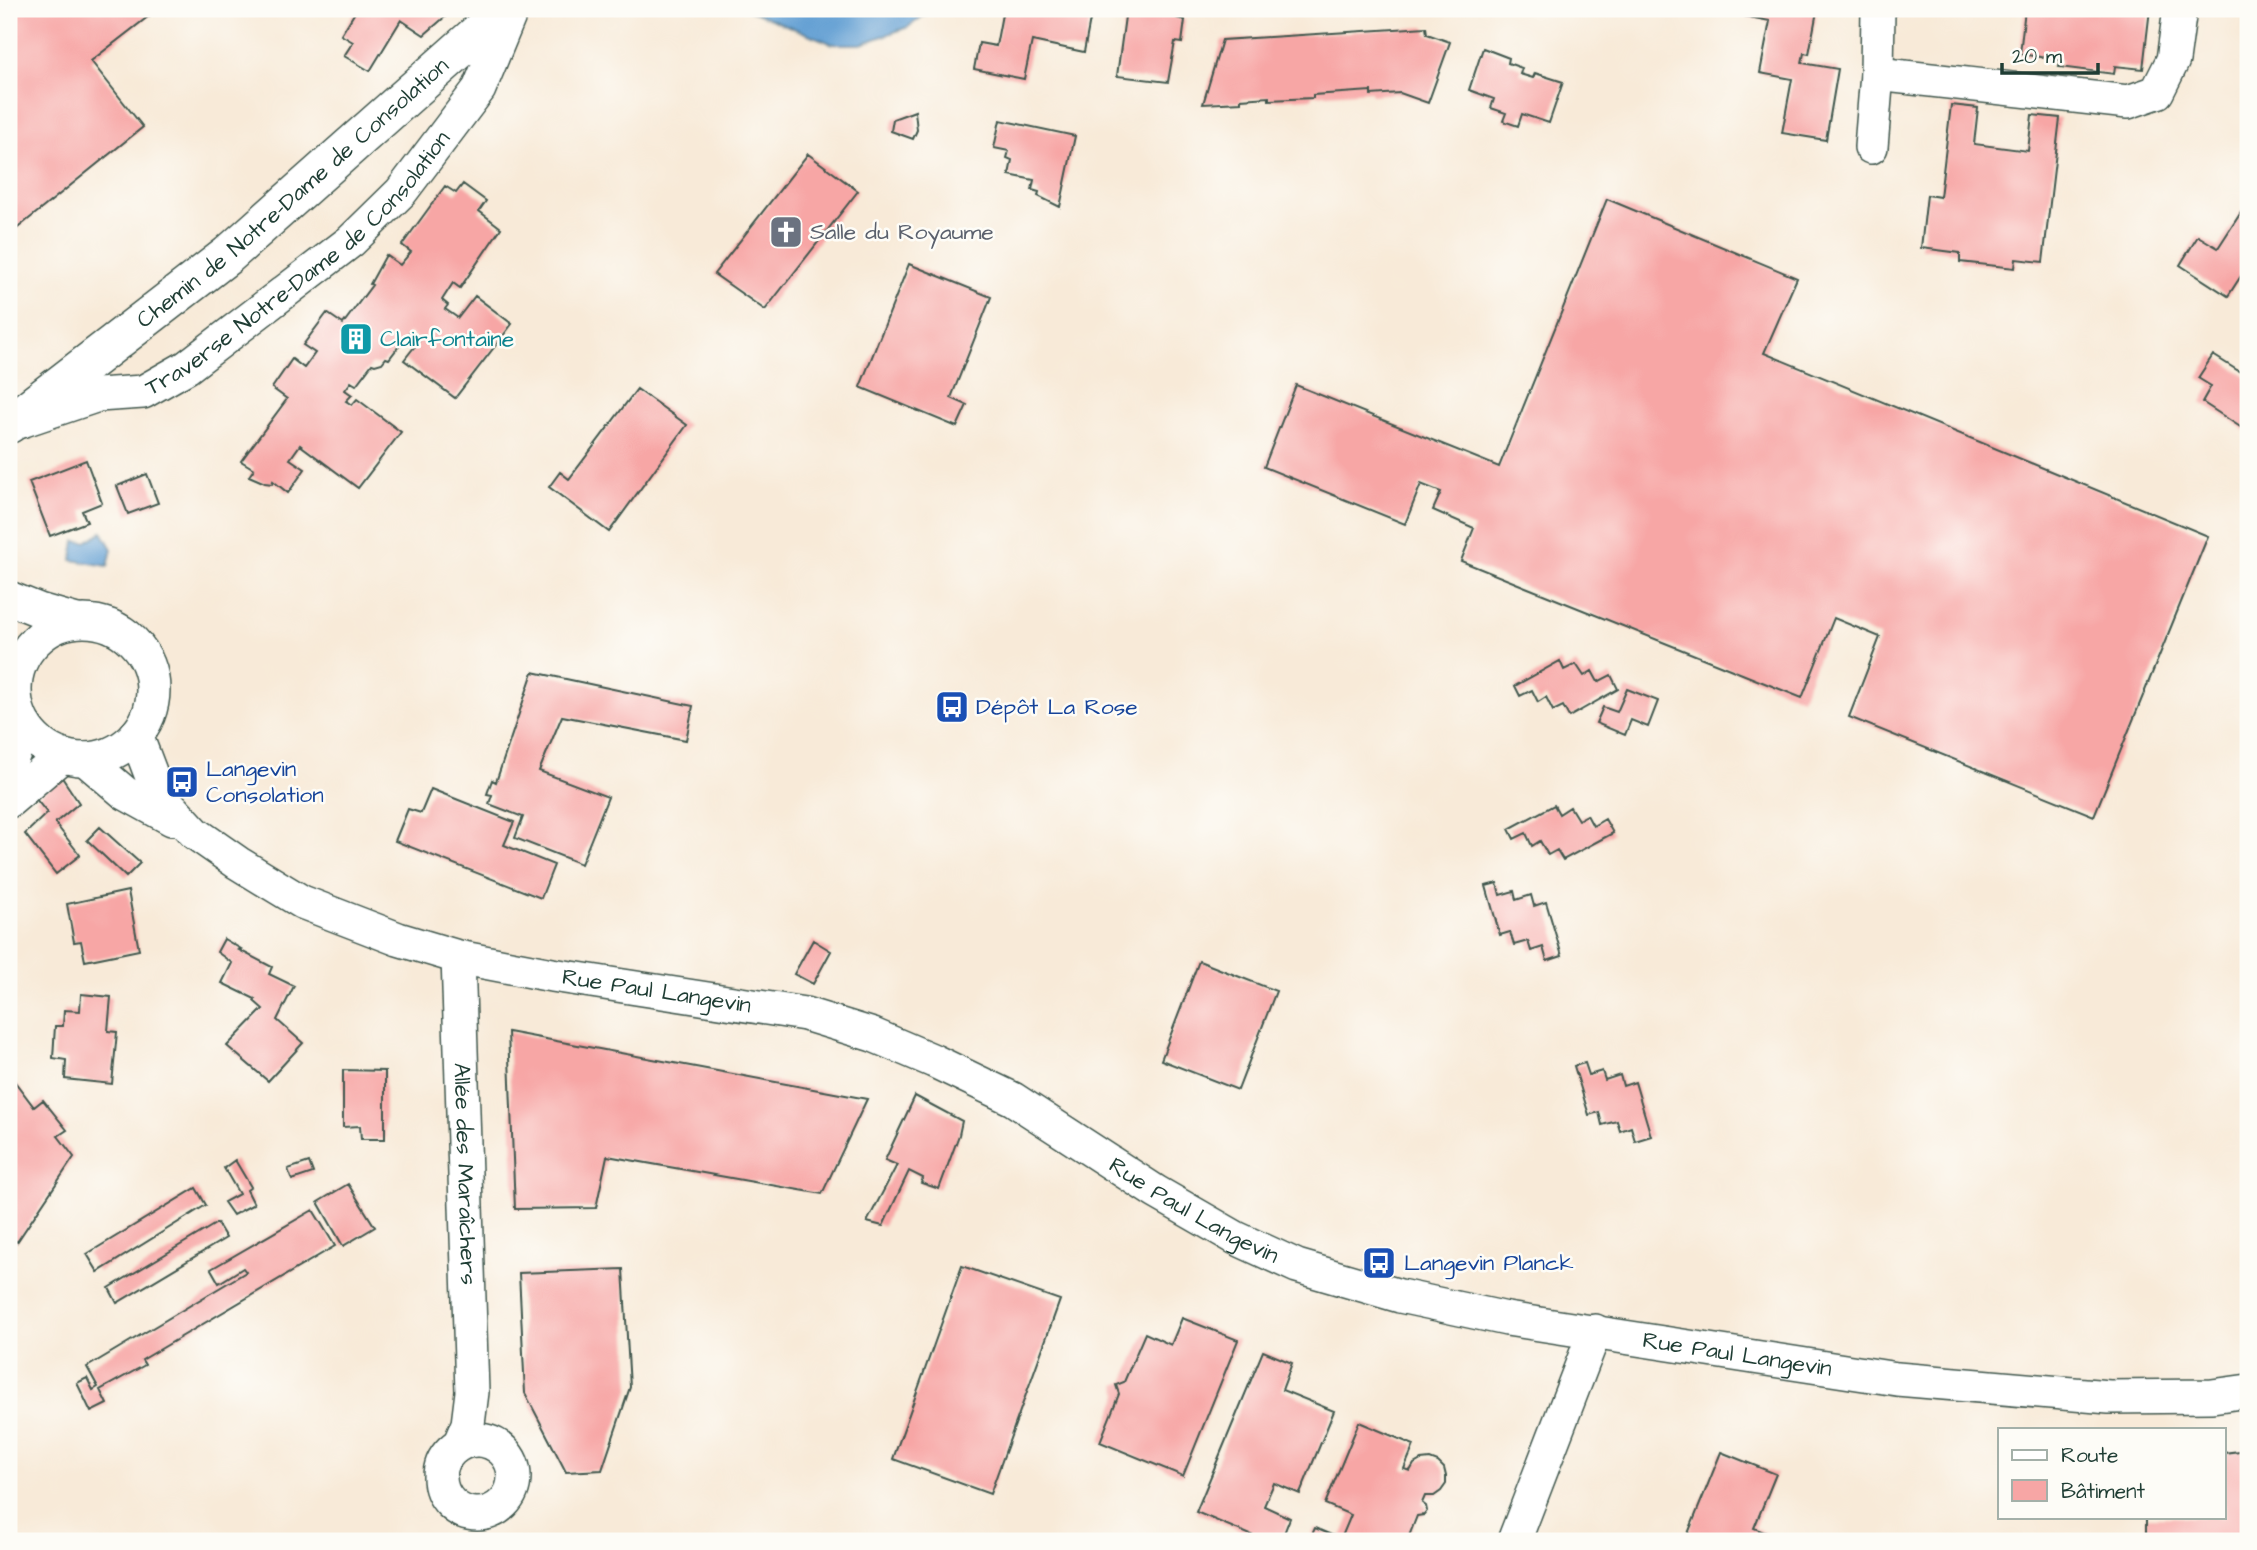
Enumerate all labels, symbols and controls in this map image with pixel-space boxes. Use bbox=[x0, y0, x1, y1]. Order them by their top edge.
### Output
scale bar bbox=[2002, 32, 2098, 76]
text: 20 m bbox=[2012, 42, 2063, 71]
street label: Chemin de Notre-Dame de Consolation bbox=[130, 50, 456, 336]
street label: Traverse Notre-Dame de Consolation bbox=[139, 124, 458, 404]
church icon: Salle du Royaume bbox=[767, 213, 805, 251]
place label: Salle du Royaume bbox=[810, 216, 994, 249]
building icon: Clairfontaine bbox=[337, 320, 375, 358]
place label: Clairfontaine bbox=[380, 323, 514, 355]
bus stop icon: Dépôt La Rose bbox=[933, 688, 971, 726]
place label: Dépôt La Rose bbox=[976, 691, 1138, 723]
place label: Langevin Consolation bbox=[206, 753, 324, 811]
bus stop icon: Langevin Consolation bbox=[163, 763, 201, 801]
street label: Rue Paul Langevin bbox=[560, 961, 753, 1021]
street label: Allée des Maraîchers bbox=[445, 1062, 485, 1286]
street label: Rue Paul Langevin bbox=[1103, 1149, 1284, 1271]
bus stop icon: Langevin Planck bbox=[1360, 1244, 1398, 1282]
place label: Langevin Planck bbox=[1404, 1247, 1574, 1280]
street label: Rue Paul Langevin bbox=[1640, 1324, 1834, 1385]
legend bbox=[1998, 1428, 2226, 1518]
text: Route bbox=[2061, 1441, 2118, 1470]
text: Bâtiment bbox=[2061, 1477, 2145, 1506]

